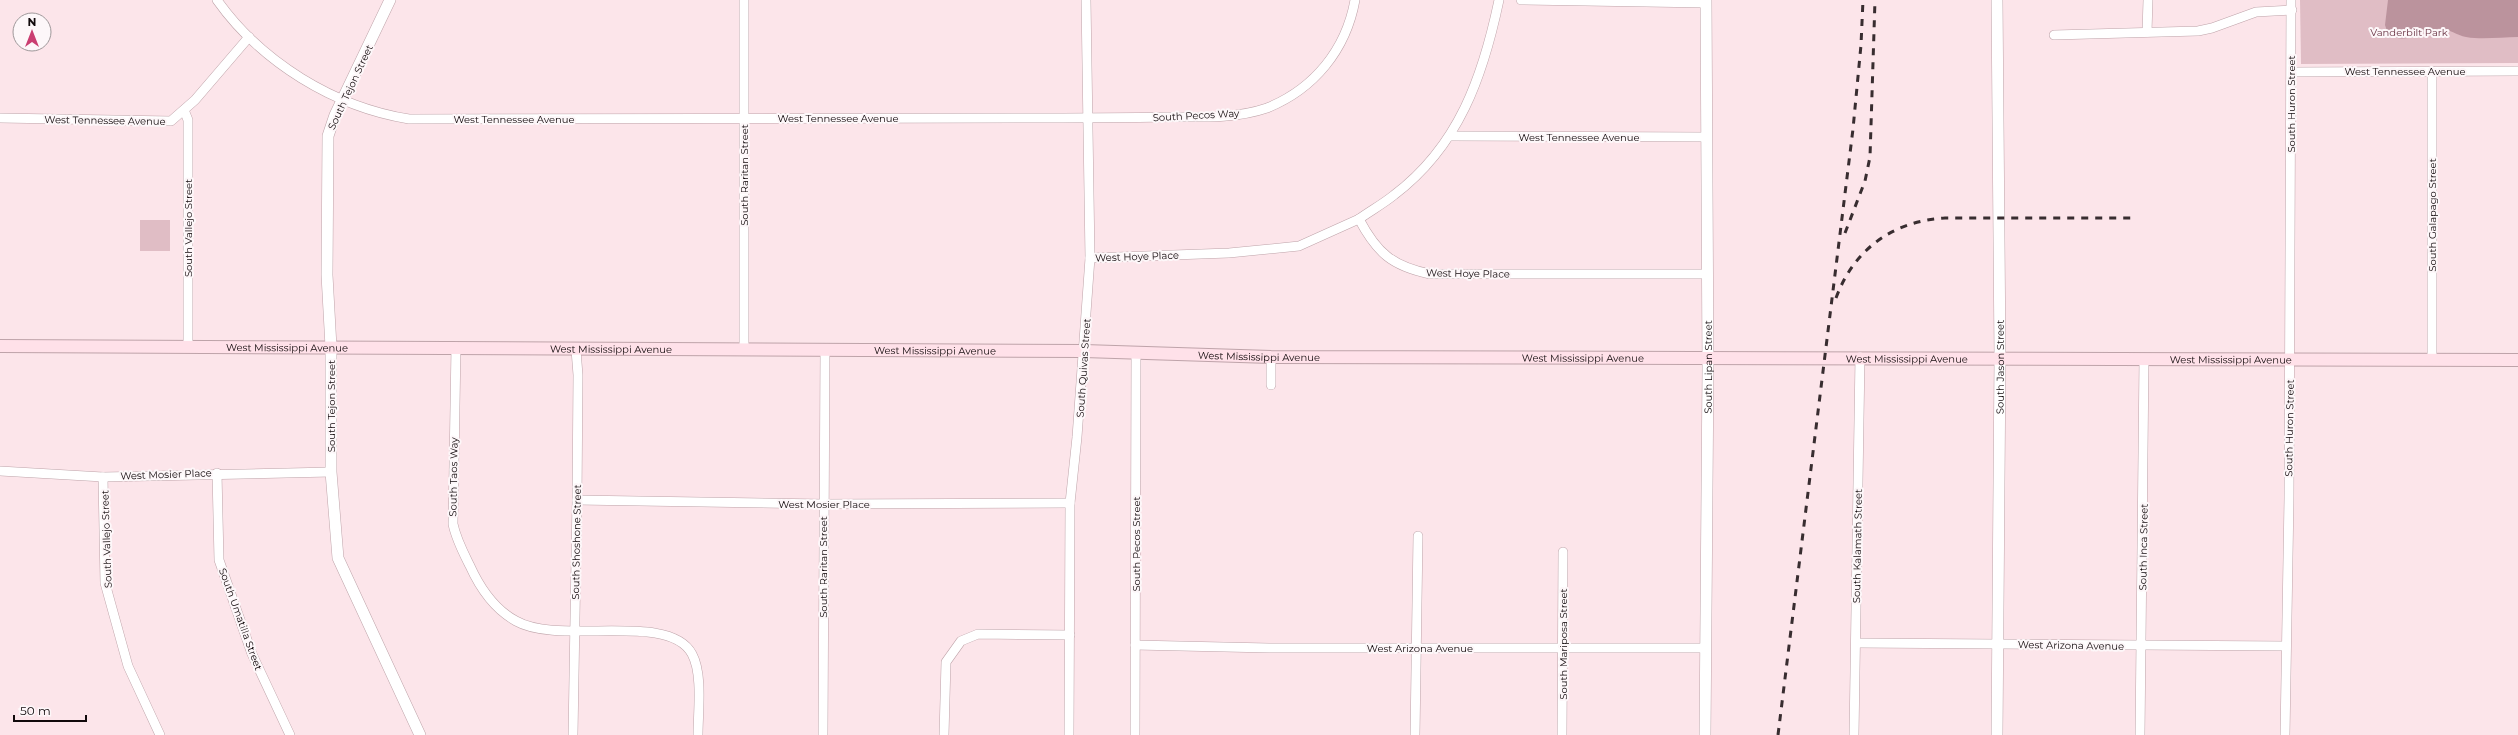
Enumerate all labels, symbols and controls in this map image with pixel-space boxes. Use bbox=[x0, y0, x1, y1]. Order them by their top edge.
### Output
north arrow bbox=[12, 12, 52, 52]
text: N bbox=[28, 15, 36, 29]
park label: Vanderbilt Park bbox=[2370, 26, 2448, 39]
street label: South Tejon Street bbox=[325, 43, 376, 132]
street label: South Huron Street bbox=[2285, 55, 2298, 153]
street label: West Tennessee Avenue bbox=[2344, 65, 2466, 78]
street label: South Pecos Way bbox=[1152, 107, 1240, 124]
street label: West Tennessee Avenue bbox=[777, 112, 899, 125]
street label: West Tennessee Avenue bbox=[44, 113, 166, 128]
street label: West Tennessee Avenue bbox=[453, 113, 575, 126]
street label: South Raritan Street bbox=[738, 124, 751, 226]
street label: West Tennessee Avenue bbox=[1518, 131, 1640, 144]
street label: South Galapago Street bbox=[2426, 158, 2439, 272]
street label: South Vallejo Street bbox=[182, 179, 195, 277]
street label: West Hoye Place bbox=[1095, 249, 1179, 264]
street label: West Hoye Place bbox=[1426, 266, 1510, 281]
street label: South Quivas Street bbox=[1074, 318, 1093, 418]
street label: South Lipan Street bbox=[1702, 320, 1715, 414]
street label: South Jason Street bbox=[1994, 320, 2007, 414]
street label: West Mississippi Avenue bbox=[226, 341, 348, 355]
street label: West Mississippi Avenue bbox=[550, 343, 672, 356]
street label: West Mississippi Avenue bbox=[874, 344, 996, 358]
street label: West Mississippi Avenue bbox=[1198, 349, 1320, 364]
street label: West Mississippi Avenue bbox=[1522, 352, 1644, 365]
street label: West Mississippi Avenue bbox=[1846, 352, 1968, 366]
street label: West Mississippi Avenue bbox=[2170, 353, 2292, 366]
street label: South Tejon Street bbox=[325, 360, 338, 452]
street label: South Huron Street bbox=[2282, 379, 2297, 477]
street label: South Taos Way bbox=[446, 437, 461, 517]
street label: West Mosier Place bbox=[120, 466, 212, 483]
street label: South Shoshone Street bbox=[569, 484, 584, 600]
street label: South Kalamath Street bbox=[1850, 489, 1865, 603]
street label: South Vallejo Street bbox=[98, 490, 115, 588]
street label: South Pecos Street bbox=[1130, 496, 1143, 592]
street label: West Mosier Place bbox=[778, 498, 870, 511]
street label: South Inca Street bbox=[2136, 504, 2151, 590]
street label: South Raritan Street bbox=[817, 516, 830, 618]
street label: South Umatilla Street bbox=[216, 566, 265, 672]
street label: South Mariposa Street bbox=[1557, 588, 1570, 700]
street label: West Arizona Avenue bbox=[2018, 638, 2124, 653]
street label: West Arizona Avenue bbox=[1367, 642, 1473, 655]
scale bar bbox=[14, 697, 86, 723]
text: 50 m bbox=[20, 703, 51, 718]

